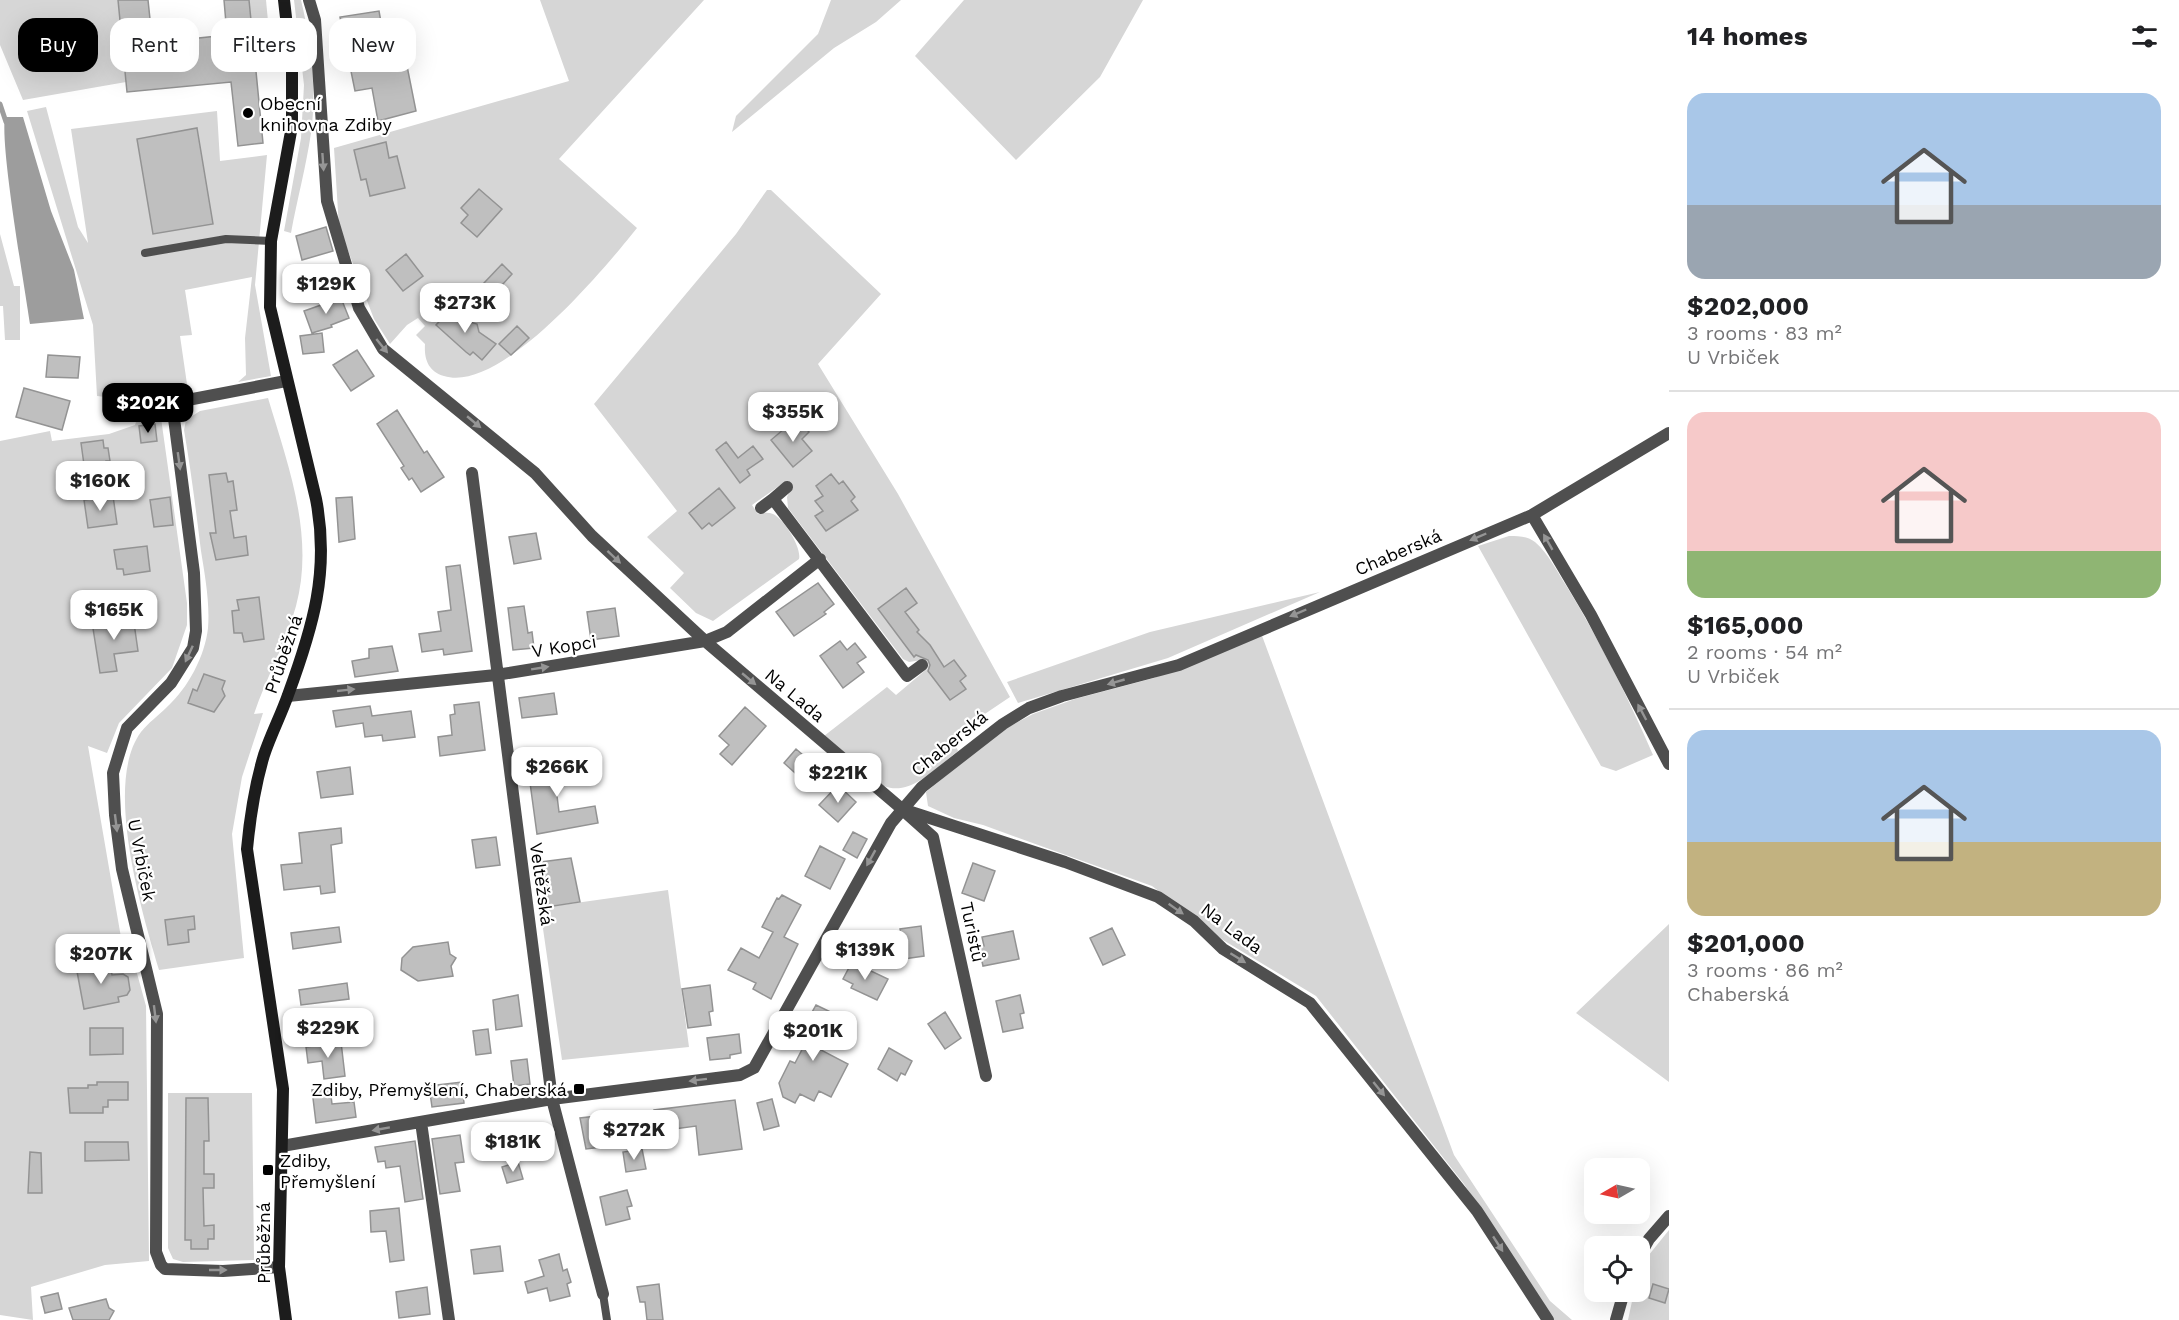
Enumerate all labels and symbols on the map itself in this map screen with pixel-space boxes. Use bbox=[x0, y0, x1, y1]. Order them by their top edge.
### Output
place label: Obecní knihovna Zdiby bbox=[260, 93, 392, 135]
marker: Obecní knihovna Zdiby bbox=[241, 106, 255, 120]
one-way arrow bbox=[318, 153, 328, 172]
pin: $129K bbox=[284, 264, 368, 315]
pin: $273K bbox=[423, 283, 507, 334]
one-way arrow bbox=[375, 338, 388, 354]
pin: $202K bbox=[106, 383, 190, 434]
pin: $355K bbox=[751, 392, 835, 443]
one-way arrow bbox=[466, 415, 481, 428]
one-way arrow bbox=[175, 452, 184, 471]
pin: $160K bbox=[58, 461, 142, 512]
street label: Chaberská bbox=[1352, 524, 1444, 580]
one-way arrow bbox=[1469, 533, 1487, 543]
one-way arrow bbox=[1542, 534, 1553, 550]
one-way arrow bbox=[607, 550, 622, 564]
pin: $165K bbox=[72, 590, 156, 641]
one-way arrow bbox=[1289, 608, 1307, 618]
street label: Průběžná bbox=[260, 612, 306, 696]
street label: V Kopci bbox=[530, 631, 598, 661]
one-way arrow bbox=[184, 645, 193, 662]
one-way arrow bbox=[531, 663, 550, 672]
street label: Na Lada bbox=[761, 664, 829, 726]
one-way arrow bbox=[741, 672, 756, 685]
one-way arrow bbox=[1107, 678, 1125, 687]
one-way arrow bbox=[337, 685, 356, 695]
one-way arrow bbox=[1637, 704, 1647, 721]
street label: Chaberská bbox=[907, 706, 991, 780]
pin: $266K bbox=[515, 747, 599, 798]
pin: $221K bbox=[796, 753, 880, 804]
one-way arrow bbox=[111, 814, 121, 833]
street label: U Vrbiček bbox=[124, 817, 160, 903]
street label: Veltěžská bbox=[526, 841, 558, 927]
one-way arrow bbox=[866, 850, 876, 867]
street label: Na Lada bbox=[1197, 898, 1267, 958]
street label: Turistů bbox=[956, 900, 990, 964]
one-way arrow bbox=[1168, 903, 1184, 914]
pin: $139K bbox=[823, 930, 907, 981]
pin: $207K bbox=[59, 934, 143, 985]
one-way arrow bbox=[1230, 953, 1246, 964]
one-way arrow bbox=[151, 1004, 160, 1023]
pin: $229K bbox=[286, 1008, 370, 1059]
pin: $201K bbox=[771, 1011, 855, 1062]
one-way arrow bbox=[688, 1075, 707, 1085]
place label: Zdiby, Přemyšlení, Chaberská bbox=[311, 1079, 567, 1100]
marker: Zdiby, Přemyšlení, Chaberská bbox=[572, 1082, 586, 1096]
one-way arrow bbox=[1373, 1082, 1385, 1097]
pin: $272K bbox=[592, 1110, 676, 1161]
pin: $181K bbox=[471, 1122, 555, 1173]
one-way arrow bbox=[371, 1125, 390, 1134]
place label: Zdiby, Přemyšlení bbox=[280, 1150, 376, 1192]
north arrow bbox=[1584, 1158, 1650, 1224]
marker: Zdiby, Přemyšlení bbox=[261, 1163, 275, 1177]
street label: Průběžná bbox=[253, 1202, 274, 1284]
one-way arrow bbox=[1493, 1235, 1504, 1252]
one-way arrow bbox=[208, 1265, 227, 1275]

